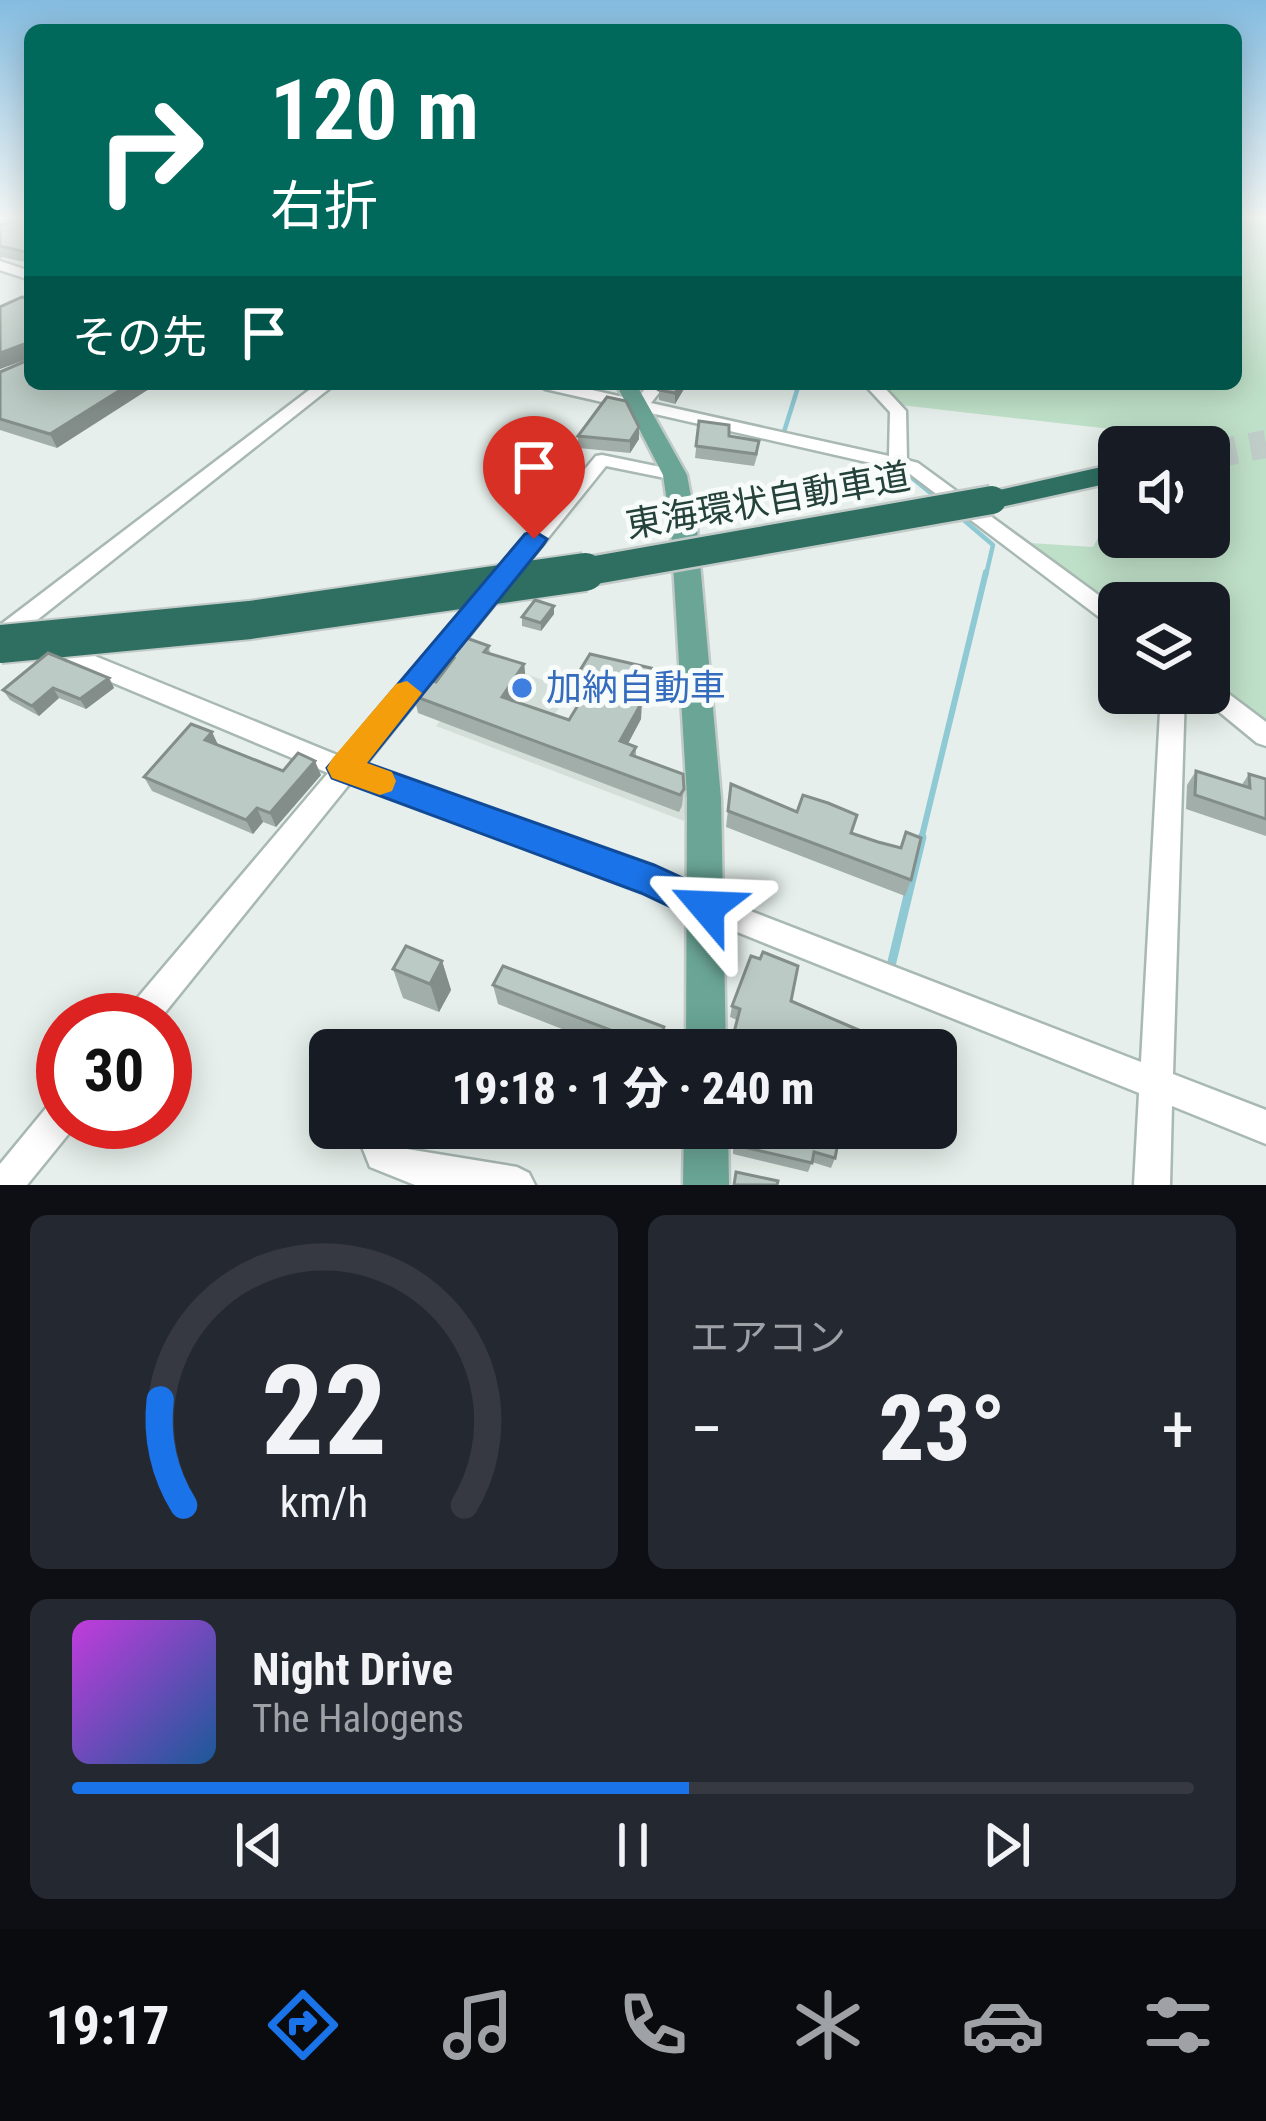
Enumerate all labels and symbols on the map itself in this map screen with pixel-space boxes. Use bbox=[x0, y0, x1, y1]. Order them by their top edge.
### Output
pin bbox=[483, 416, 585, 539]
street label: 東海環状自動車道 bbox=[623, 455, 913, 547]
place label: 加納自動車 bbox=[546, 667, 726, 709]
marker: 加納自動車 bbox=[509, 675, 535, 701]
position arrow bbox=[644, 844, 770, 970]
speed limit sign: 30 bbox=[36, 993, 192, 1149]

